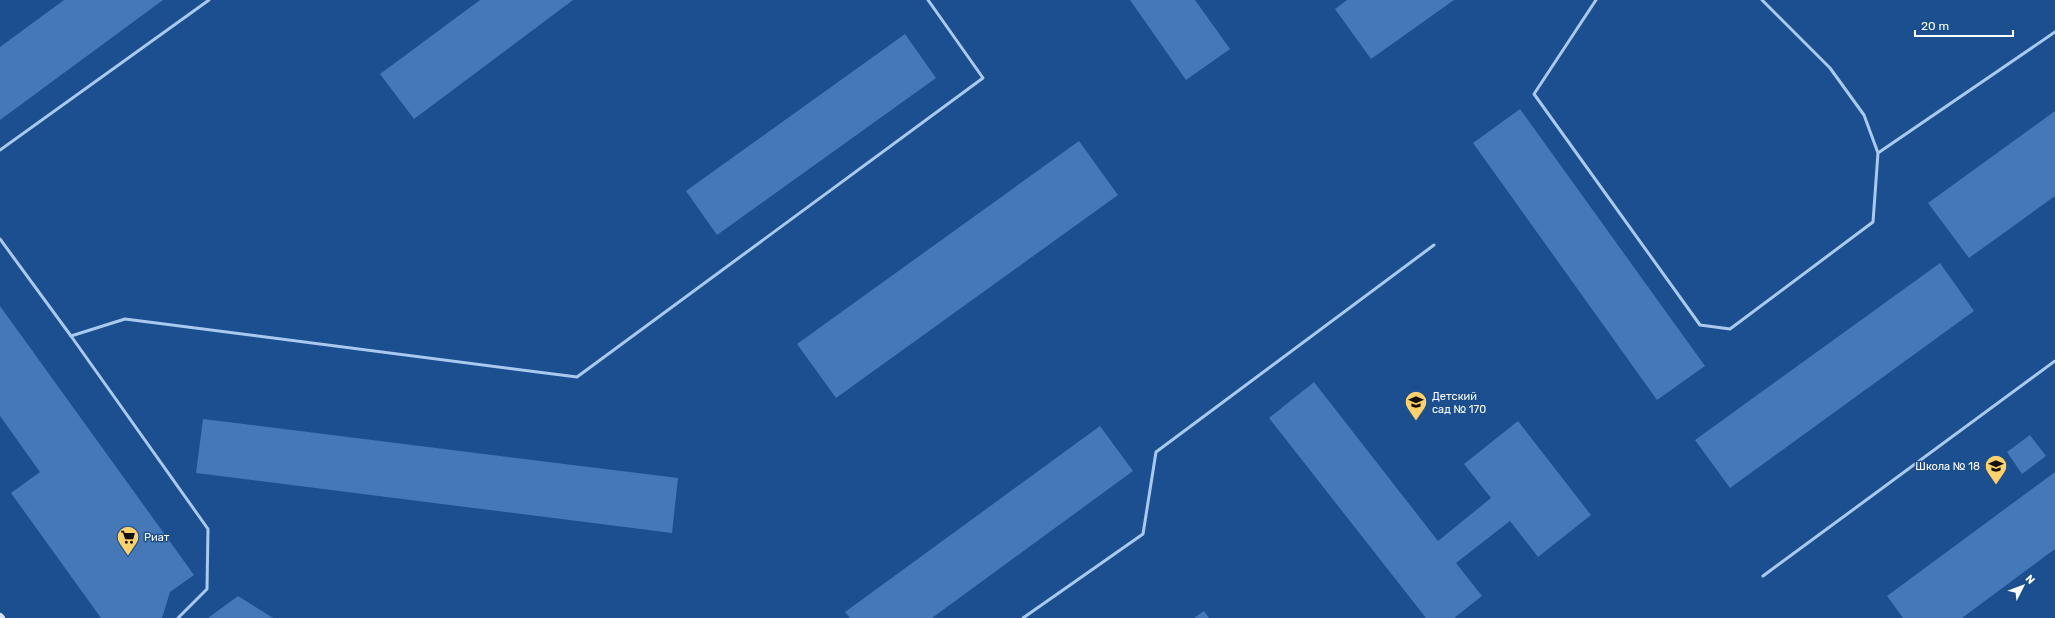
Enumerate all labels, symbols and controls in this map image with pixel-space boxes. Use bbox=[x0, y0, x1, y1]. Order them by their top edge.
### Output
scale bar bbox=[1915, 12, 2013, 38]
text: 20 m bbox=[1921, 19, 1949, 33]
school or university icon: Детский сад № 170 bbox=[1403, 389, 1429, 422]
place label: Детский сад № 170 bbox=[1432, 390, 1486, 416]
school or university icon: Школа № 18 bbox=[1983, 453, 2009, 486]
place label: Школа № 18 bbox=[1915, 460, 1980, 473]
supermarket icon: Риат bbox=[115, 524, 141, 557]
place label: Риат bbox=[144, 531, 170, 544]
north arrow bbox=[2003, 566, 2043, 606]
text: N bbox=[2023, 572, 2038, 587]

